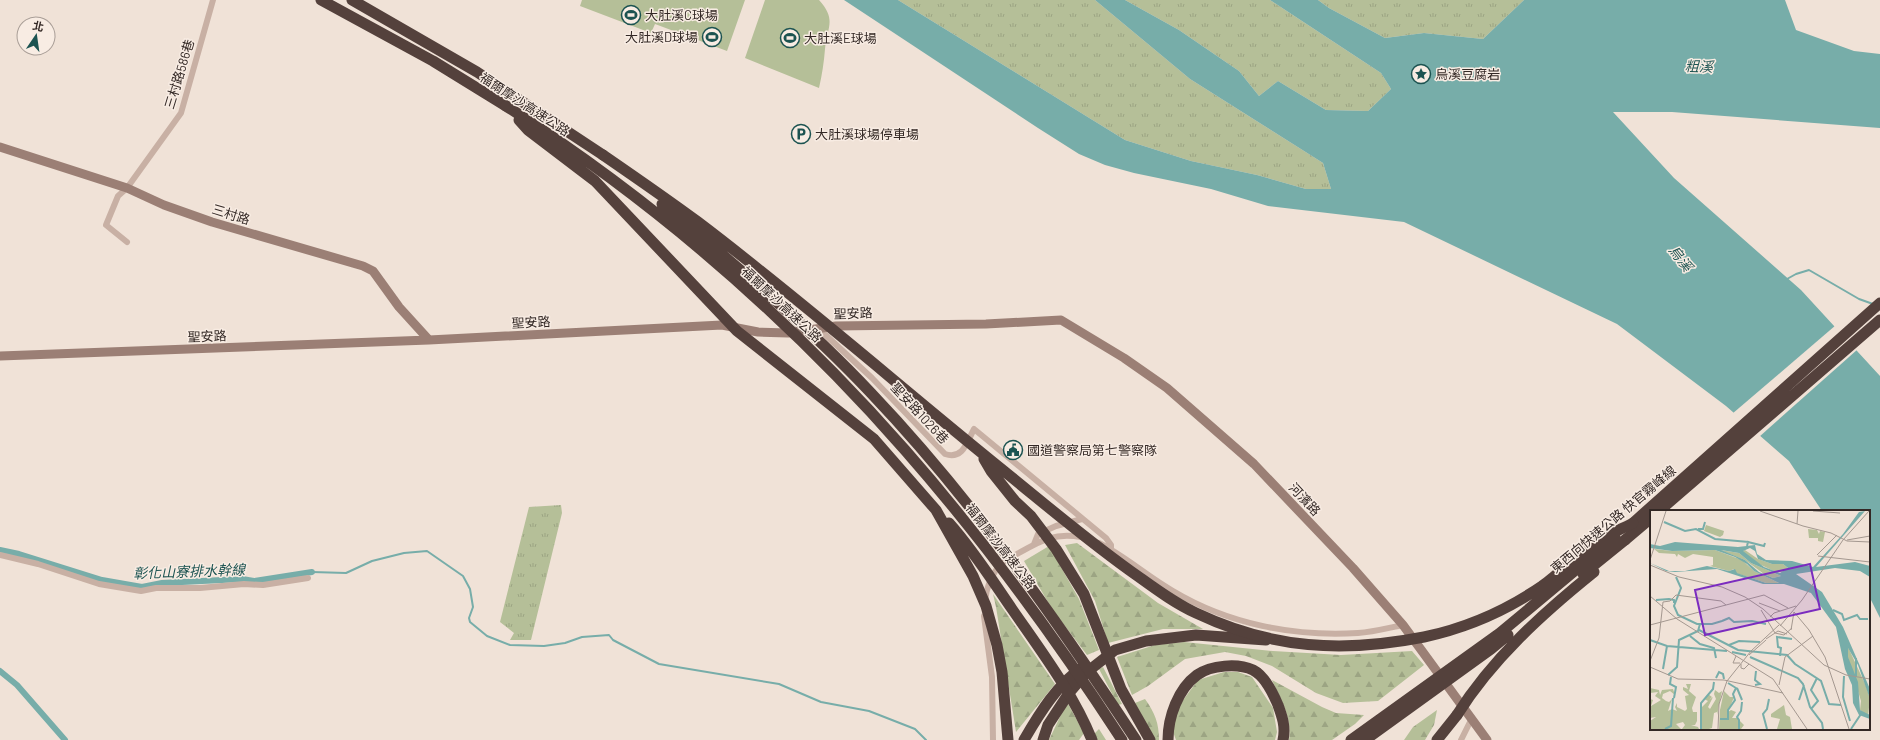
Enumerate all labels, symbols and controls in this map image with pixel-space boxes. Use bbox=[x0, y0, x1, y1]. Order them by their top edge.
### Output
sports icon: 大肚溪C球場 bbox=[620, 4, 642, 26]
place label: 大肚溪C球場 bbox=[645, 7, 718, 23]
north arrow bbox=[16, 16, 56, 56]
text: 北 bbox=[32, 18, 45, 33]
sports icon: 大肚溪D球場 bbox=[701, 26, 723, 48]
sports icon: 大肚溪E球場 bbox=[779, 27, 801, 49]
place label: 大肚溪D球場 bbox=[625, 29, 698, 45]
place label: 大肚溪E球場 bbox=[804, 30, 877, 46]
street label: 三村路586巷 bbox=[161, 37, 197, 111]
water label: 粗溪 bbox=[1685, 57, 1715, 75]
place icon: 烏溪豆腐岩 bbox=[1410, 63, 1432, 85]
place label: 烏溪豆腐岩 bbox=[1435, 66, 1500, 82]
street label: 福爾摩沙高速公路 bbox=[477, 69, 573, 139]
parking icon: 大肚溪球場停車場 bbox=[790, 123, 812, 145]
place label: 大肚溪球場停車場 bbox=[815, 126, 919, 142]
street label: 三村路 bbox=[210, 201, 252, 227]
water label: 烏溪 bbox=[1666, 242, 1698, 276]
street label: 福爾摩沙高速公路 bbox=[739, 263, 825, 345]
street label: 聖安路 bbox=[833, 304, 873, 322]
street label: 聖安路 bbox=[511, 313, 551, 331]
street label: 聖安路 bbox=[187, 327, 227, 345]
street label: 聖安路1026巷 bbox=[888, 379, 952, 447]
public building icon: 國道警察局第七警察隊 bbox=[1002, 439, 1024, 461]
place label: 國道警察局第七警察隊 bbox=[1027, 442, 1157, 458]
street label: 東西向快速公路 快官霧峰線 bbox=[1547, 462, 1679, 576]
street label: 河濱路 bbox=[1286, 479, 1324, 519]
street label: 福爾摩沙高速公路 bbox=[963, 500, 1039, 592]
inset map bbox=[1650, 510, 1870, 730]
water label: 彰化山寮排水幹線 bbox=[133, 560, 247, 581]

